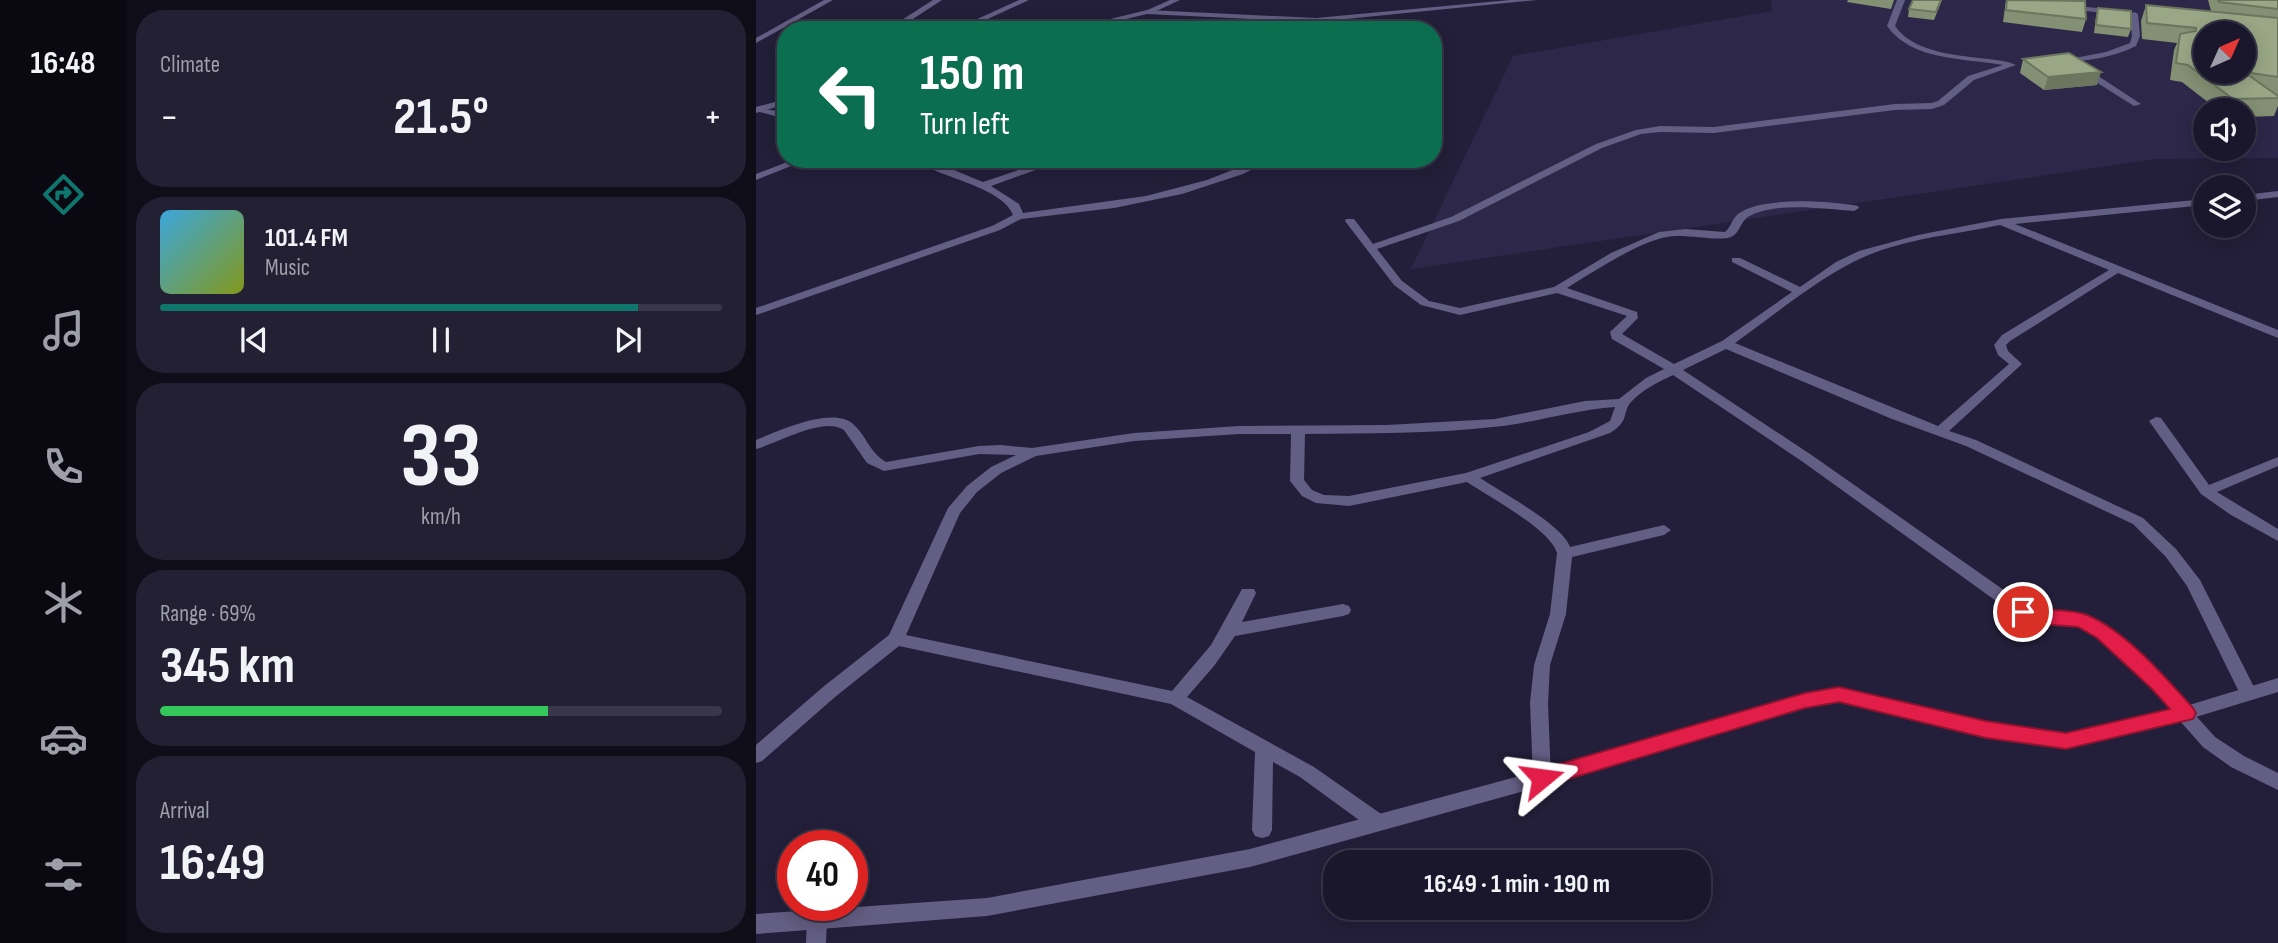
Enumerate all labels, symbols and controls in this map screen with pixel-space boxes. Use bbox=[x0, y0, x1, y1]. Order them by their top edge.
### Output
north arrow bbox=[2193, 21, 2256, 84]
map controls bbox=[2193, 21, 2256, 238]
text: 16:48 bbox=[31, 44, 95, 83]
text: 150 m bbox=[920, 45, 1024, 104]
icon: left bbox=[805, 49, 896, 140]
text: Climate bbox=[160, 51, 220, 79]
text: 21.5° bbox=[393, 86, 489, 149]
text: − bbox=[160, 95, 179, 140]
text: + bbox=[703, 95, 722, 140]
button: sound bbox=[2193, 98, 2256, 161]
text: Turn left bbox=[920, 105, 1010, 144]
icon: directions bbox=[39, 170, 88, 219]
button: layers bbox=[2193, 175, 2256, 238]
text: 101.4 FM bbox=[265, 223, 348, 254]
text: Music bbox=[265, 254, 310, 282]
icon: music bbox=[39, 306, 88, 355]
icon: previous bbox=[235, 321, 273, 359]
icon: pause bbox=[422, 321, 460, 359]
icon: next bbox=[609, 321, 647, 359]
text: 33 bbox=[400, 403, 482, 512]
icon: phone bbox=[39, 442, 88, 491]
text: km/h bbox=[421, 503, 461, 531]
icon: climate bbox=[39, 578, 88, 627]
pin bbox=[1993, 582, 2053, 642]
icon: arrive bbox=[2004, 593, 2042, 631]
text: Range · 69% bbox=[160, 600, 256, 628]
text: 345 km bbox=[160, 635, 295, 698]
icon: car bbox=[39, 714, 88, 763]
position arrow bbox=[1505, 741, 1579, 815]
text: Arrival bbox=[160, 797, 209, 825]
speed limit sign: 40 bbox=[777, 830, 868, 921]
text: 16:49 bbox=[160, 832, 265, 895]
icon: filters bbox=[39, 850, 88, 899]
text: 16:49 · 1 min · 190 m bbox=[1424, 869, 1610, 900]

